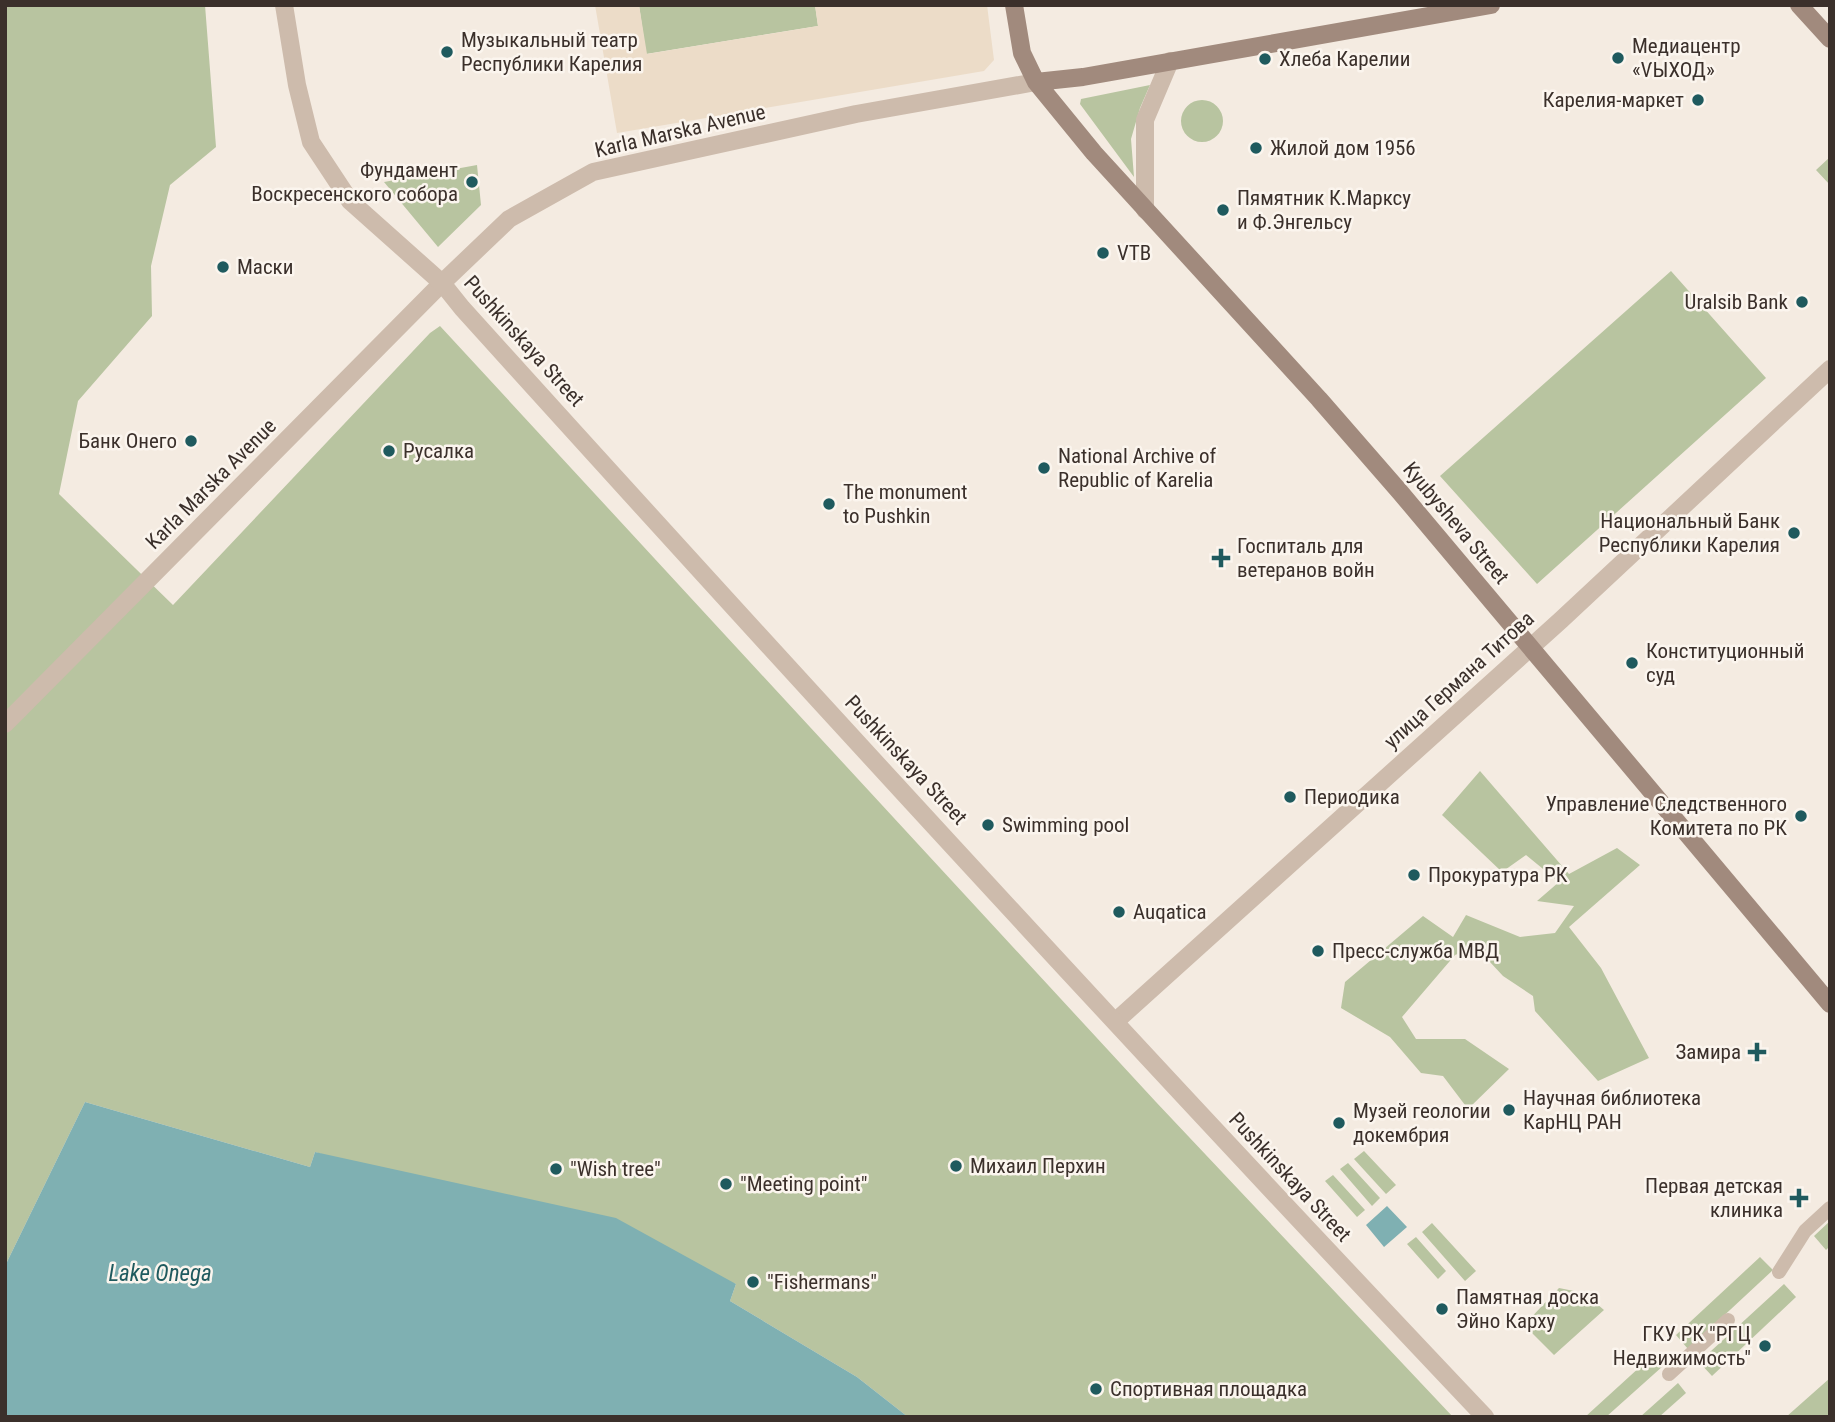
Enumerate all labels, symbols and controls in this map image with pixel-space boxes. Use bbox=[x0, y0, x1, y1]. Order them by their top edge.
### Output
place label: Музыкальный театр Республики Карелия bbox=[461, 28, 642, 76]
place label: Медиацентр «ѴЫХОД» bbox=[1632, 34, 1741, 82]
marker: Музыкальный театр Республики Карелия bbox=[439, 44, 455, 60]
place label: Хлеба Карелии bbox=[1279, 47, 1411, 71]
marker: Медиацентр «ѴЫХОД» bbox=[1610, 50, 1626, 66]
marker: Хлеба Карелии bbox=[1257, 51, 1273, 67]
place label: Карелия-маркет bbox=[1543, 88, 1684, 112]
marker: Карелия-маркет bbox=[1690, 92, 1706, 108]
street label: Karla Marska Avenue bbox=[592, 100, 768, 162]
place label: Жилой дом 1956 bbox=[1270, 136, 1416, 160]
marker: Жилой дом 1956 bbox=[1248, 140, 1264, 156]
place label: Фундамент Воскресенского собора bbox=[251, 158, 458, 206]
marker: Фундамент Воскресенского собора bbox=[464, 174, 480, 190]
place label: Пямятник К.Марксу и Ф.Энгельсу bbox=[1237, 186, 1411, 234]
marker: Пямятник К.Марксу и Ф.Энгельсу bbox=[1215, 202, 1231, 218]
place label: VTB bbox=[1117, 241, 1151, 265]
marker: VTB bbox=[1095, 245, 1111, 261]
place label: Маски bbox=[237, 255, 293, 279]
marker: Маски bbox=[215, 259, 231, 275]
street label: Pushkinskaya Street bbox=[459, 271, 589, 411]
place label: Uralsib Bank bbox=[1685, 290, 1789, 314]
marker: Uralsib Bank bbox=[1794, 294, 1810, 310]
street label: Karla Marska Avenue bbox=[141, 414, 281, 554]
place label: Банк Онего bbox=[79, 429, 177, 453]
marker: Банк Онего bbox=[183, 433, 199, 449]
place label: Русалка bbox=[403, 439, 474, 463]
marker: Русалка bbox=[381, 443, 397, 459]
place label: National Archive of Republic of Karelia bbox=[1058, 444, 1217, 492]
street label: Kyubysheva Street bbox=[1398, 457, 1514, 589]
marker: National Archive of Republic of Karelia bbox=[1036, 460, 1052, 476]
place label: The monument to Pushkin bbox=[843, 480, 967, 528]
marker: The monument to Pushkin bbox=[821, 496, 837, 512]
place label: Национальный Банк Республики Карелия bbox=[1599, 509, 1780, 557]
marker: Национальный Банк Республики Карелия bbox=[1786, 525, 1802, 541]
place label: Госпиталь для ветеранов войн bbox=[1237, 534, 1375, 582]
marker: Госпиталь для ветеранов войн bbox=[1211, 548, 1231, 568]
street label: улица Германа Титова bbox=[1379, 606, 1539, 754]
place label: Конституционный суд bbox=[1646, 639, 1804, 687]
marker: Конституционный суд bbox=[1624, 655, 1640, 671]
street label: Pushkinskaya Street bbox=[840, 691, 972, 829]
place label: Периодика bbox=[1304, 785, 1400, 809]
marker: Периодика bbox=[1282, 789, 1298, 805]
place label: Управление Следственного Комитета по РК bbox=[1545, 792, 1787, 840]
marker: Управление Следственного Комитета по РК bbox=[1793, 808, 1809, 824]
place label: Swimming pool bbox=[1002, 813, 1129, 837]
marker: Swimming pool bbox=[980, 817, 996, 833]
place label: Прокуратура РК bbox=[1428, 863, 1568, 887]
marker: Прокуратура РК bbox=[1406, 867, 1422, 883]
place label: Auqatica bbox=[1133, 900, 1207, 924]
marker: Auqatica bbox=[1111, 904, 1127, 920]
place label: Пресс-служба МВД bbox=[1332, 939, 1499, 963]
marker: Пресс-служба МВД bbox=[1310, 943, 1326, 959]
place label: Замира bbox=[1675, 1040, 1741, 1064]
marker: Замира bbox=[1747, 1042, 1767, 1062]
place label: Научная библиотека КарНЦ РАН bbox=[1523, 1086, 1701, 1134]
place label: Музей геологии докембрия bbox=[1353, 1099, 1491, 1147]
marker: Научная библиотека КарНЦ РАН bbox=[1501, 1102, 1517, 1118]
street label: Pushkinskaya Street bbox=[1224, 1108, 1356, 1246]
marker: Музей геологии докембрия bbox=[1331, 1115, 1347, 1131]
place label: Михаил Перхин bbox=[970, 1154, 1106, 1178]
place label: "Wish tree" bbox=[570, 1157, 661, 1181]
marker: Михаил Перхин bbox=[948, 1158, 964, 1174]
marker: "Wish tree" bbox=[548, 1161, 564, 1177]
place label: "Meeting point" bbox=[740, 1172, 868, 1196]
place label: Первая детская клиника bbox=[1645, 1174, 1783, 1222]
marker: "Meeting point" bbox=[718, 1176, 734, 1192]
marker: Первая детская клиника bbox=[1789, 1188, 1809, 1208]
water label: Lake Onega bbox=[108, 1260, 212, 1287]
place label: "Fishermans" bbox=[767, 1270, 877, 1294]
marker: "Fishermans" bbox=[745, 1274, 761, 1290]
place label: Памятная доска Эйно Карху bbox=[1456, 1285, 1599, 1333]
marker: Памятная доска Эйно Карху bbox=[1434, 1301, 1450, 1317]
place label: ГКУ РК "РГЦ Недвижимость" bbox=[1613, 1322, 1751, 1370]
marker: ГКУ РК "РГЦ Недвижимость" bbox=[1757, 1338, 1773, 1354]
place label: Спортивная площадка bbox=[1110, 1377, 1307, 1401]
marker: Спортивная площадка bbox=[1088, 1381, 1104, 1397]

